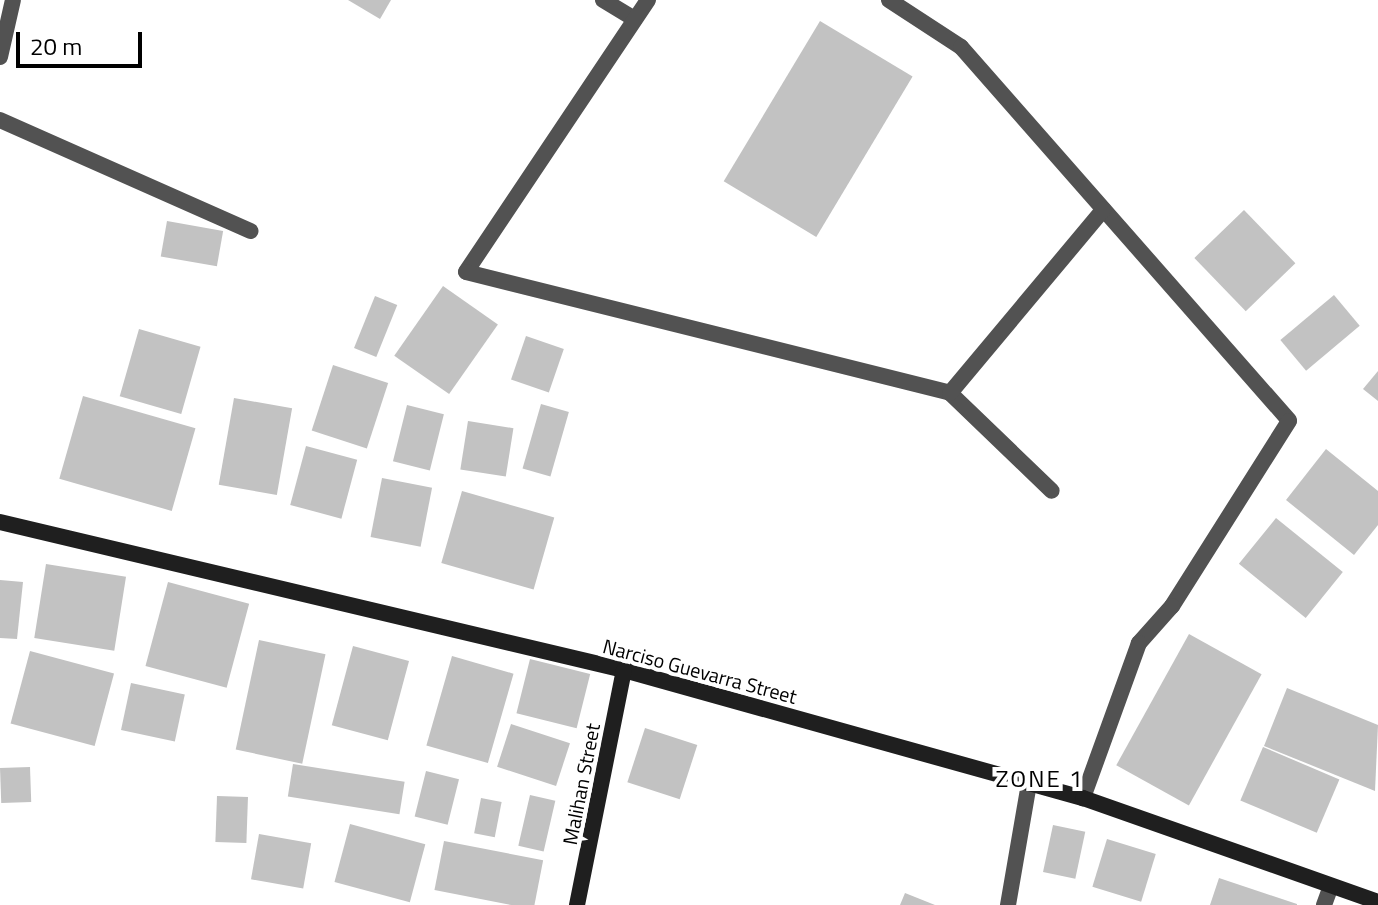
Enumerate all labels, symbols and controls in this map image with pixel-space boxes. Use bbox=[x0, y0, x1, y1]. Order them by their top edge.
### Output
scale bar bbox=[20, 16, 146, 66]
text: 20 m bbox=[30, 28, 82, 64]
street label: Narciso Guevarra Street bbox=[600, 634, 800, 708]
street label: Malihan Street bbox=[557, 721, 605, 847]
district label: ZONE 1 bbox=[996, 765, 1084, 793]

